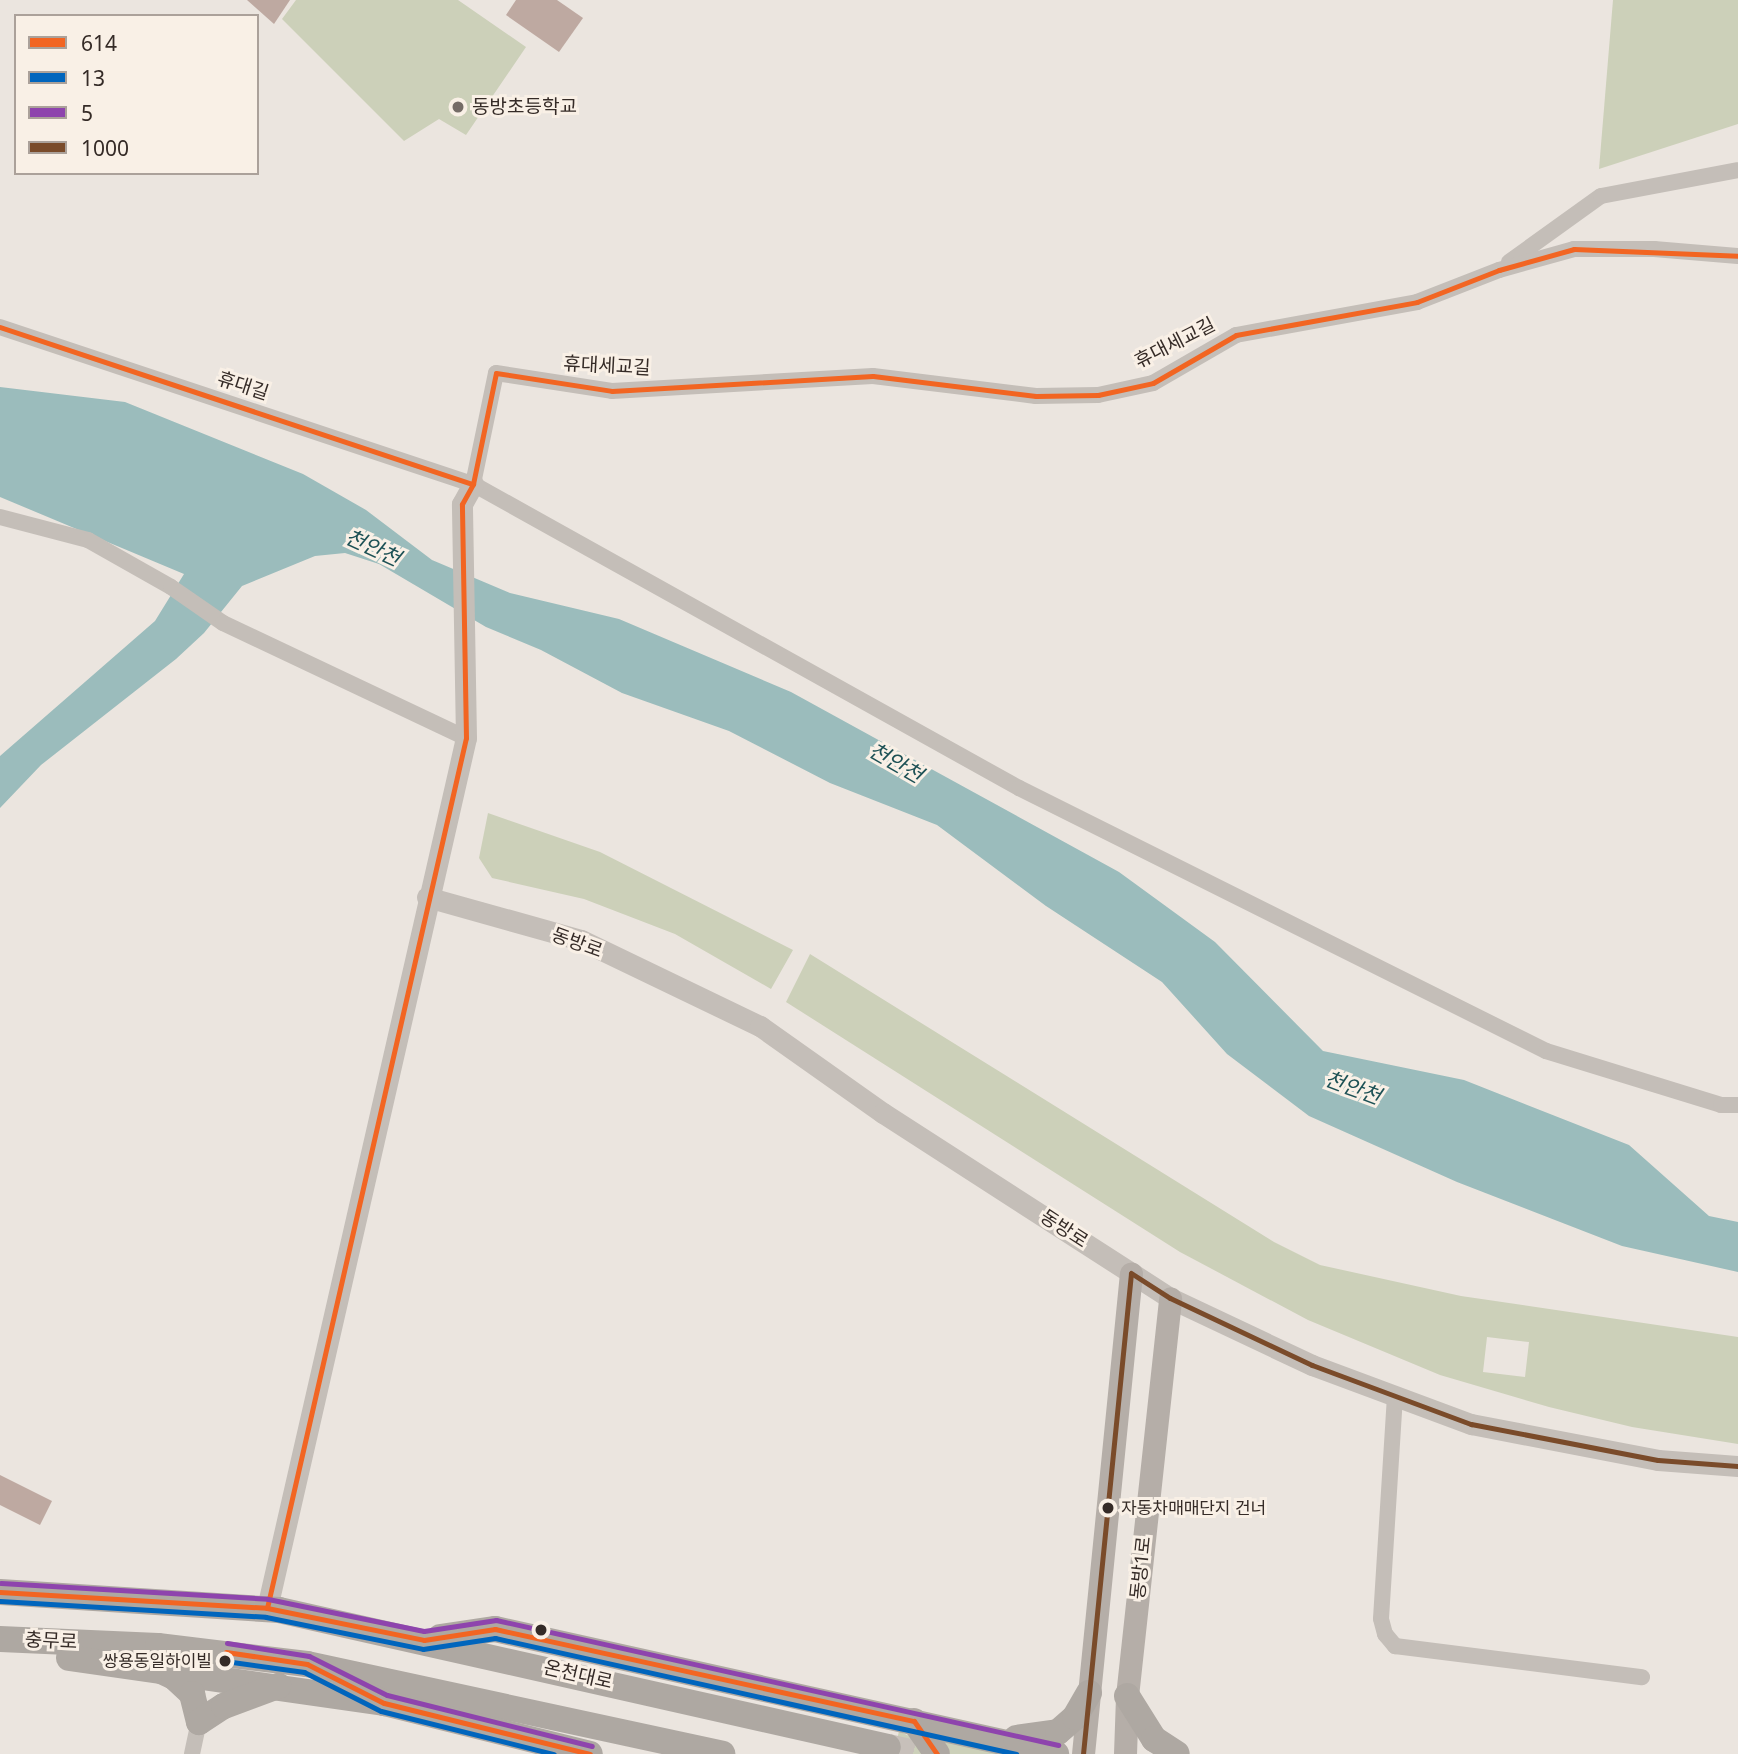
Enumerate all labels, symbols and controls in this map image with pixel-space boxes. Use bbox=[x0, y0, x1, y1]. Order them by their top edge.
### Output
legend bbox=[14, 14, 259, 175]
text: 614 bbox=[81, 29, 117, 57]
text: 13 bbox=[81, 64, 105, 92]
place label: 동방초등학교 bbox=[472, 96, 577, 118]
text: 5 bbox=[81, 99, 93, 127]
marker: 동방초등학교 bbox=[450, 99, 466, 115]
text: 1000 bbox=[81, 134, 129, 162]
street label: 휴대세교길 bbox=[1131, 313, 1219, 373]
street label: 휴대세교길 bbox=[563, 352, 651, 380]
street label: 휴대길 bbox=[215, 367, 271, 405]
water label: 천안천 bbox=[341, 523, 405, 571]
water label: 천안천 bbox=[865, 737, 927, 787]
street label: 동방로 bbox=[548, 923, 606, 963]
water label: 천안천 bbox=[1321, 1065, 1385, 1109]
street label: 동방로 bbox=[1036, 1205, 1092, 1253]
place label: 자동차매매단지 건너 bbox=[1121, 1498, 1266, 1518]
marker: 자동차매매단지 건너 bbox=[1101, 1501, 1115, 1515]
street label: 동방1로 bbox=[1126, 1535, 1156, 1601]
unlabelled marker bbox=[534, 1623, 548, 1637]
street label: 충무로 bbox=[24, 1628, 78, 1654]
place label: 쌍용동일하이빌 bbox=[103, 1651, 212, 1671]
marker: 쌍용동일하이빌 bbox=[218, 1654, 232, 1668]
street label: 온천대로 bbox=[541, 1656, 615, 1694]

